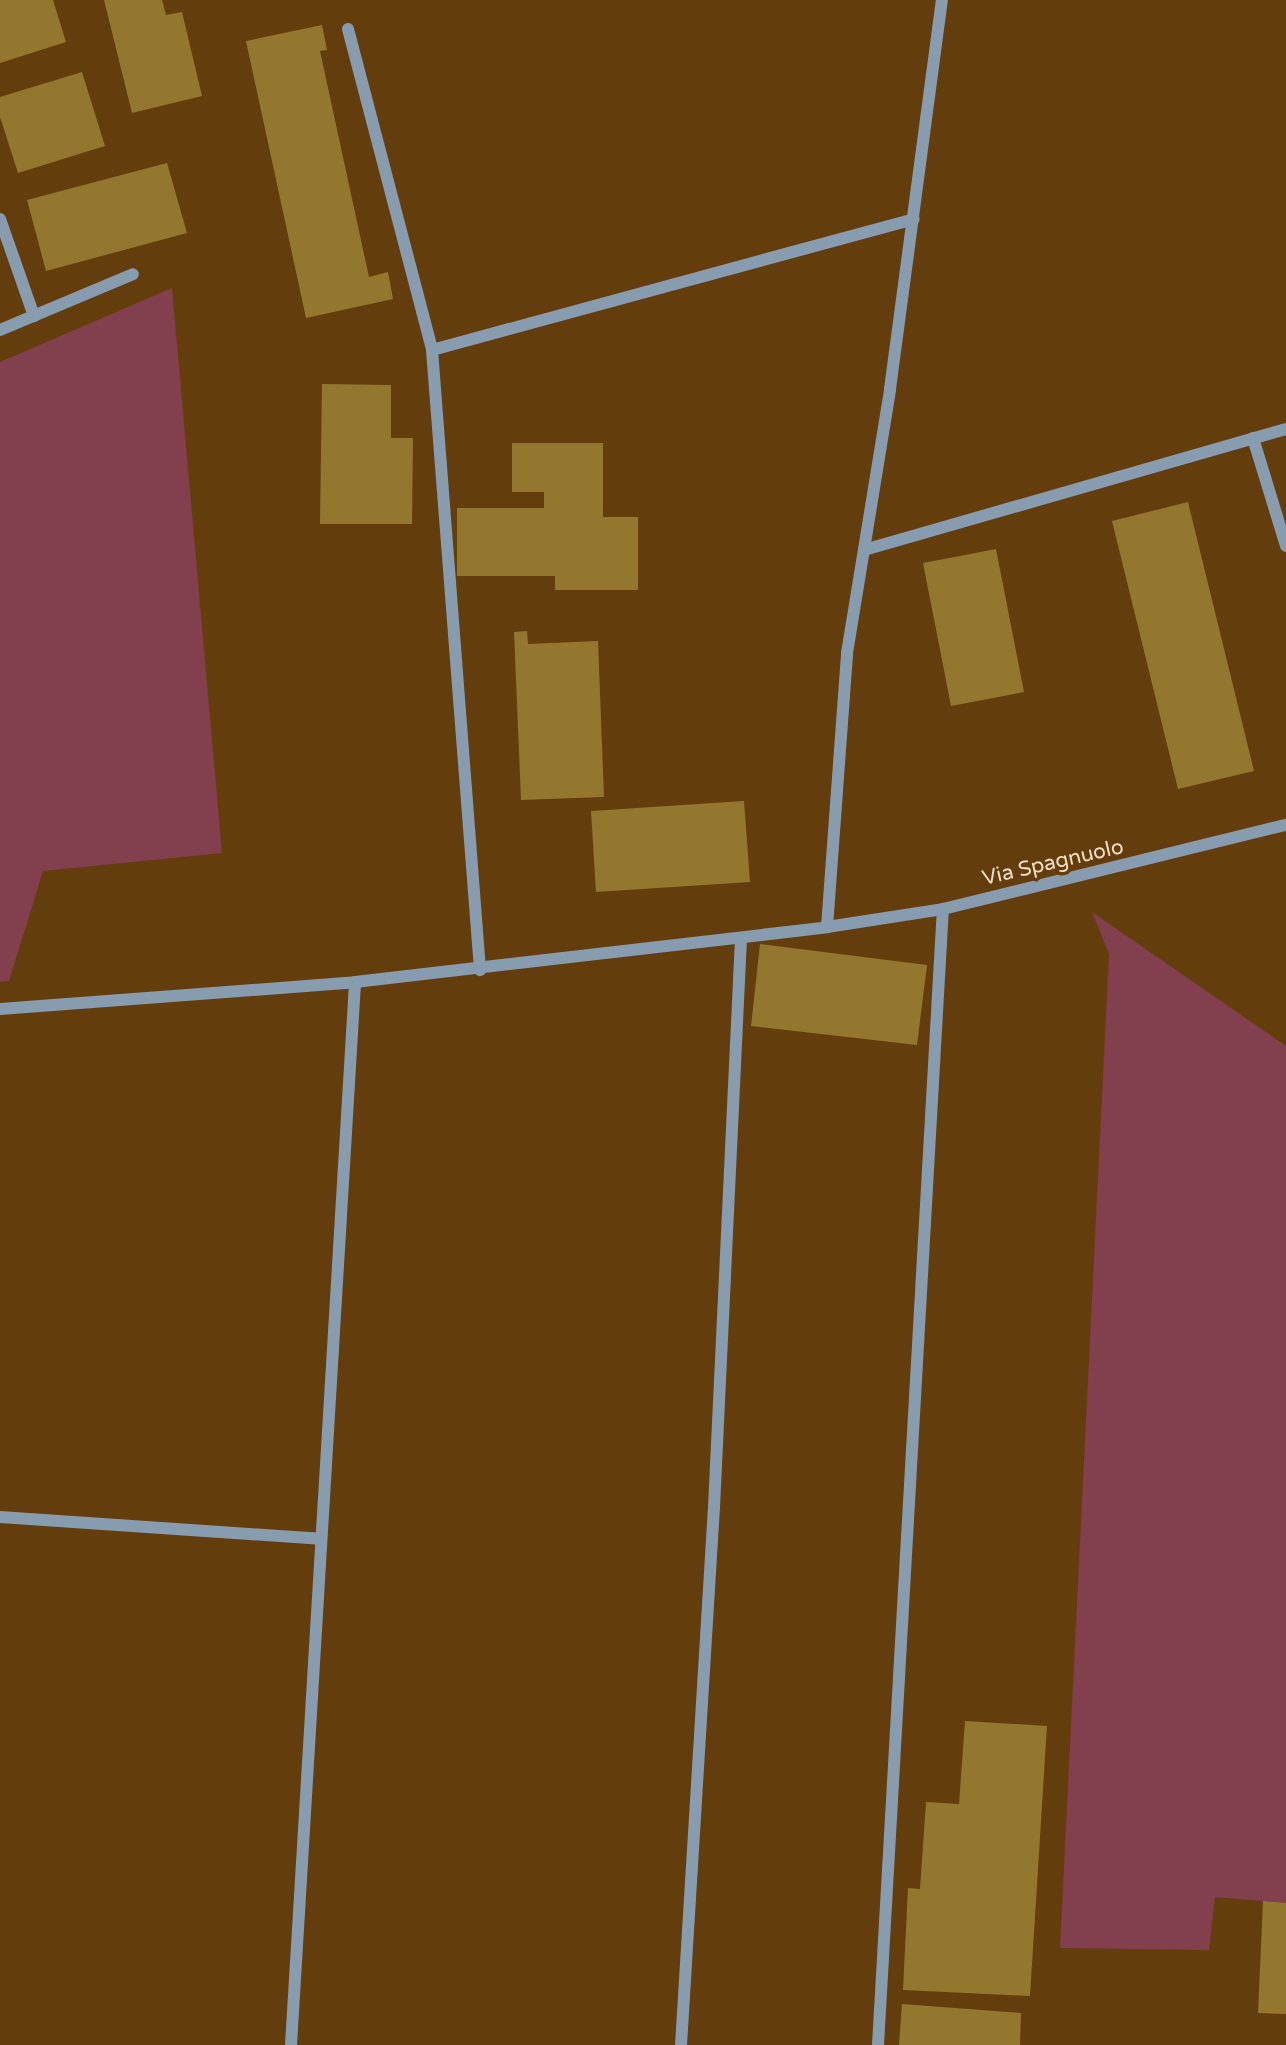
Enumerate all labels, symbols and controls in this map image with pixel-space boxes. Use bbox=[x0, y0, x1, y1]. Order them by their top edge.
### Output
street label: Via Spagnuolo bbox=[980, 835, 1126, 891]

